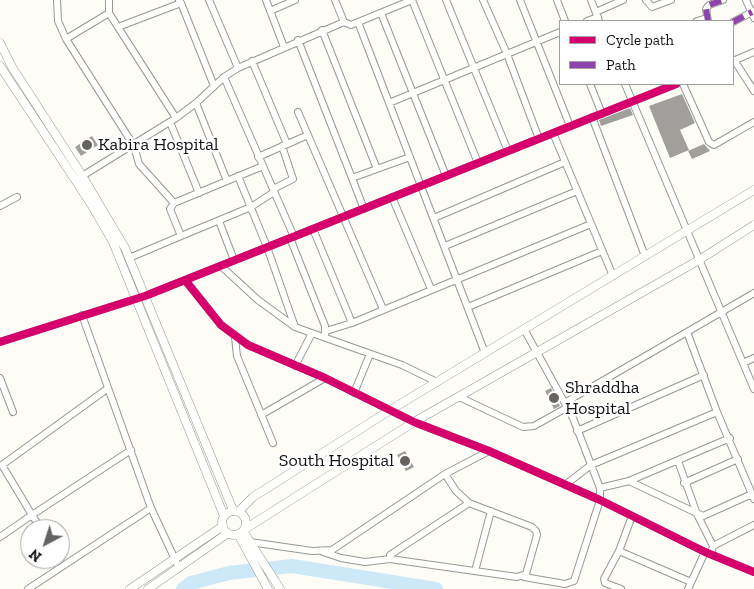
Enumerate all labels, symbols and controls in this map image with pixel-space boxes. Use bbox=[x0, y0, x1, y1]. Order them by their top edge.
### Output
legend bbox=[559, 20, 734, 85]
text: Cycle path bbox=[606, 31, 674, 49]
text: Path bbox=[606, 56, 636, 74]
place label: Kabira Hospital bbox=[98, 134, 219, 156]
marker: Kabira Hospital bbox=[80, 138, 94, 152]
place label: Shraddha Hospital bbox=[565, 377, 639, 419]
marker: Shraddha Hospital bbox=[547, 391, 561, 405]
place label: South Hospital bbox=[279, 450, 394, 472]
marker: South Hospital bbox=[398, 454, 412, 468]
north arrow bbox=[20, 519, 70, 569]
text: N bbox=[26, 545, 45, 565]

